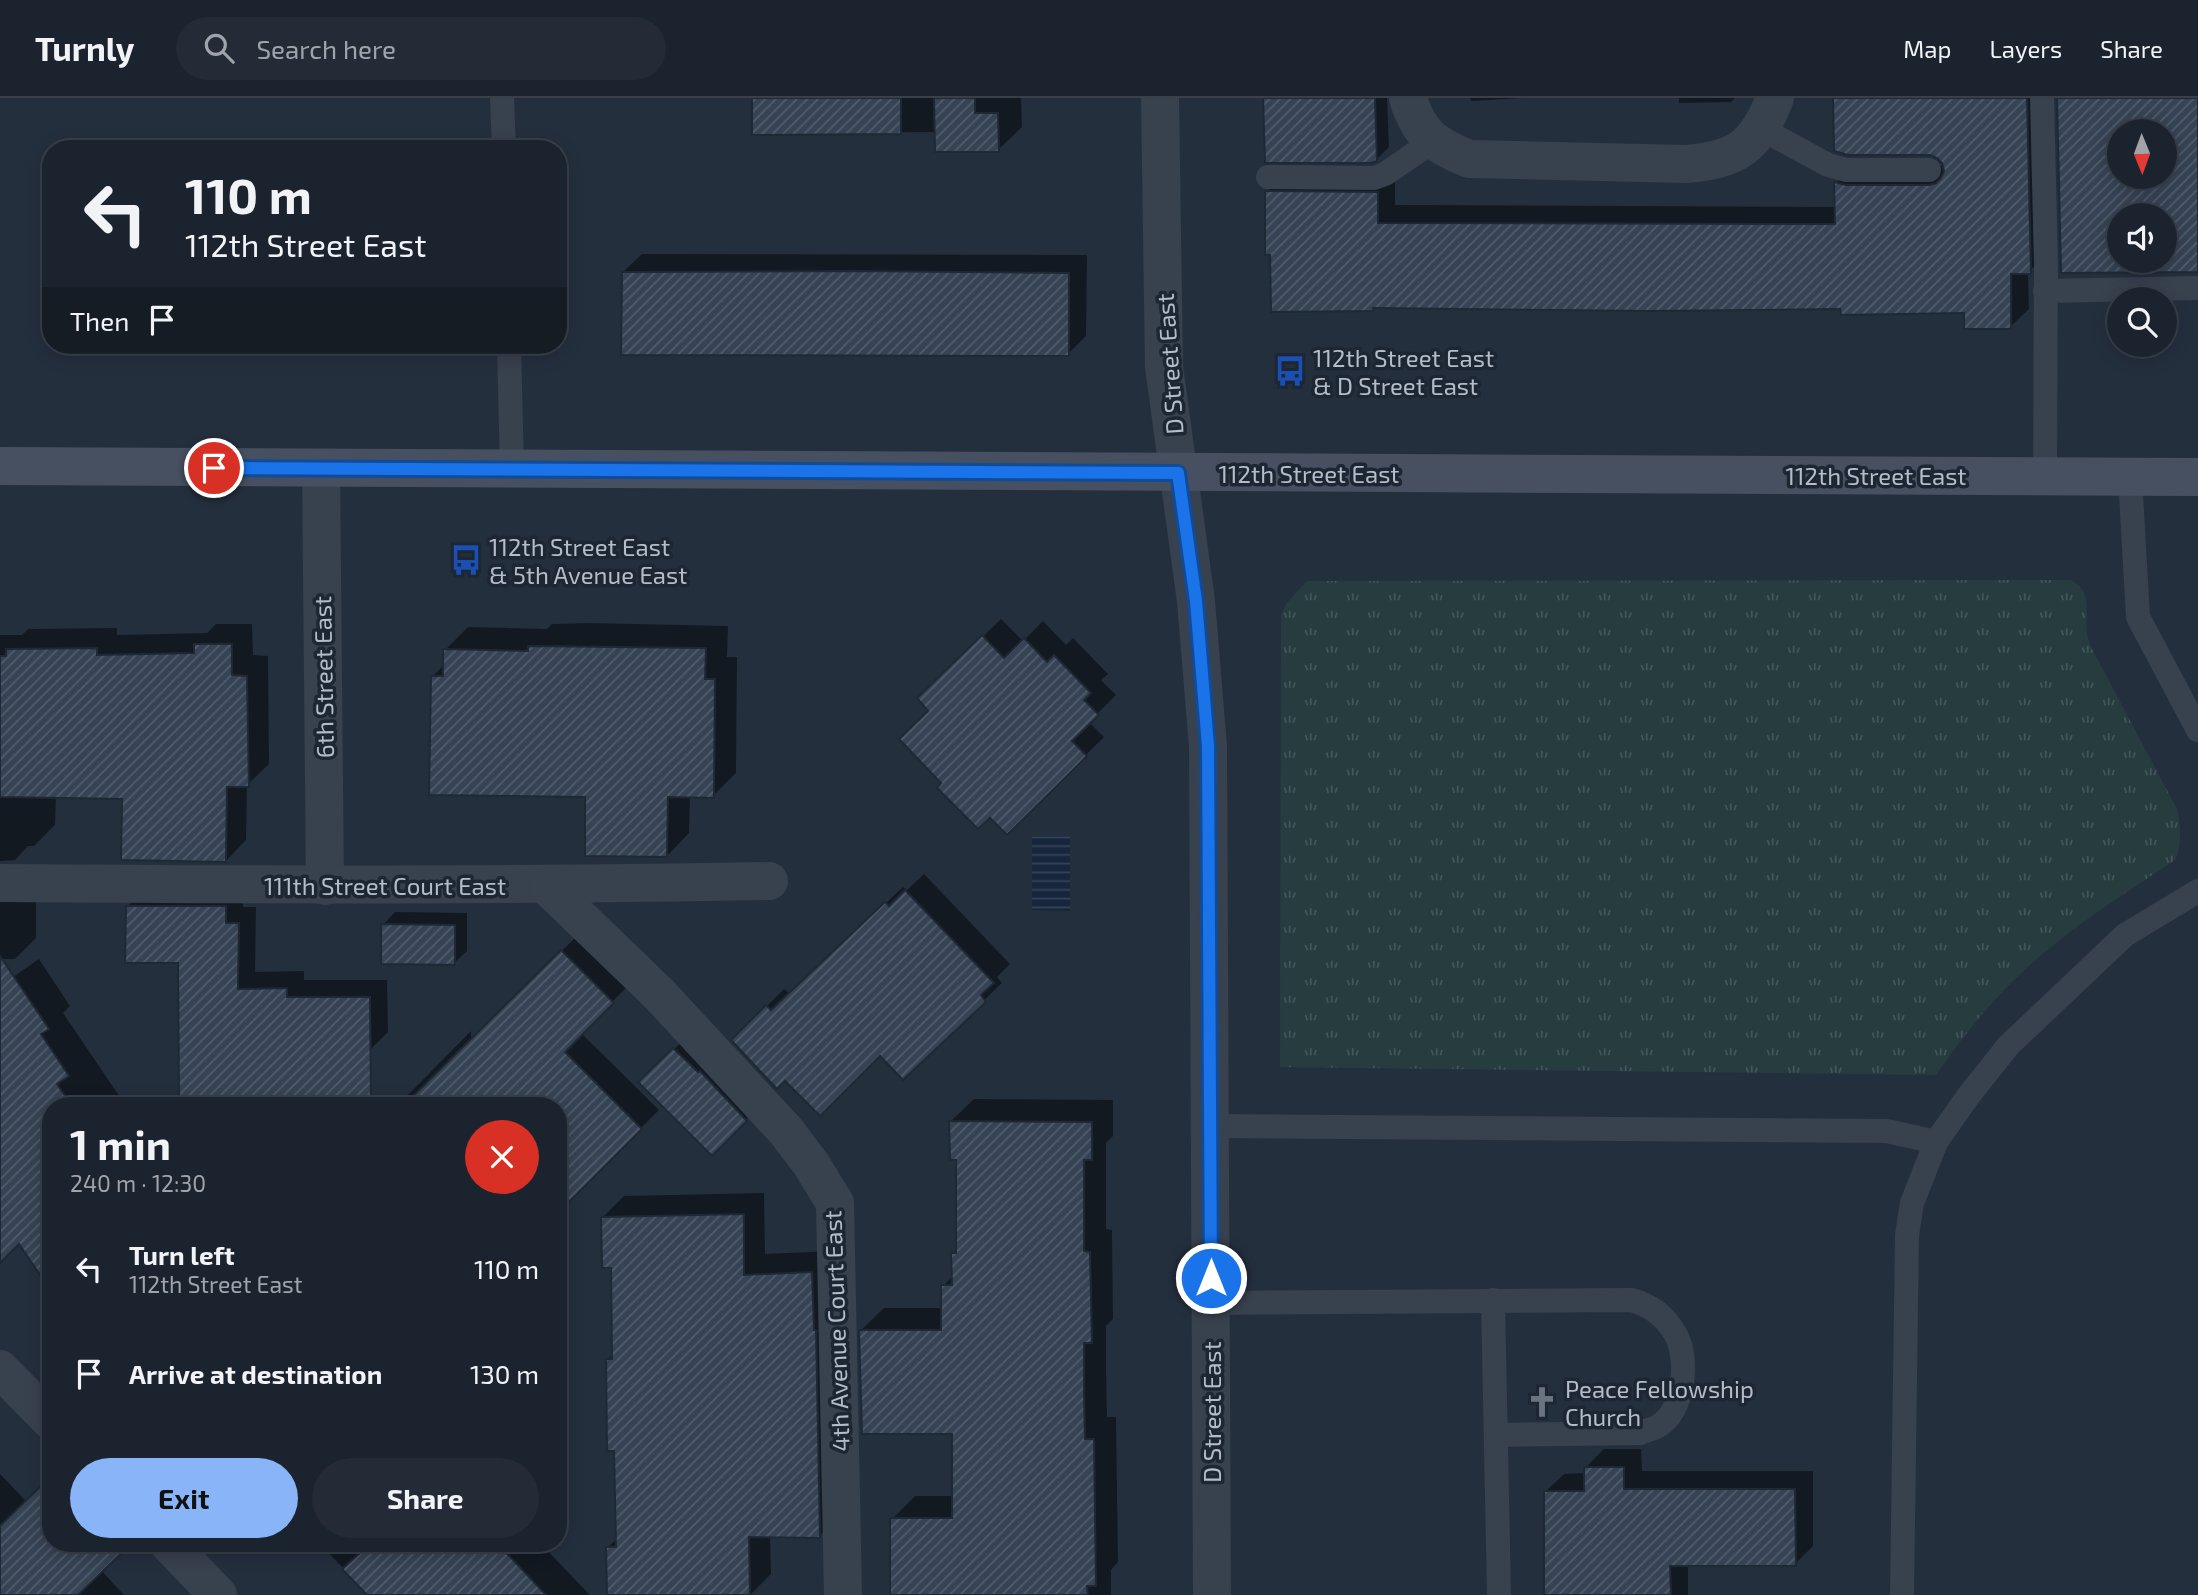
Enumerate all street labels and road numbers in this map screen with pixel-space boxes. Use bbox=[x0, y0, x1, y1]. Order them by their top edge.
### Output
street label: D Street East bbox=[1150, 293, 1188, 435]
street label: 112th Street East bbox=[1218, 459, 1400, 488]
street label: 112th Street East bbox=[1785, 461, 1967, 490]
street label: 6th Street East bbox=[307, 596, 339, 758]
street label: 111th Street Court East bbox=[264, 871, 506, 900]
street label: 4th Avenue Court East bbox=[817, 1210, 855, 1452]
street label: D Street East bbox=[1197, 1341, 1226, 1483]

